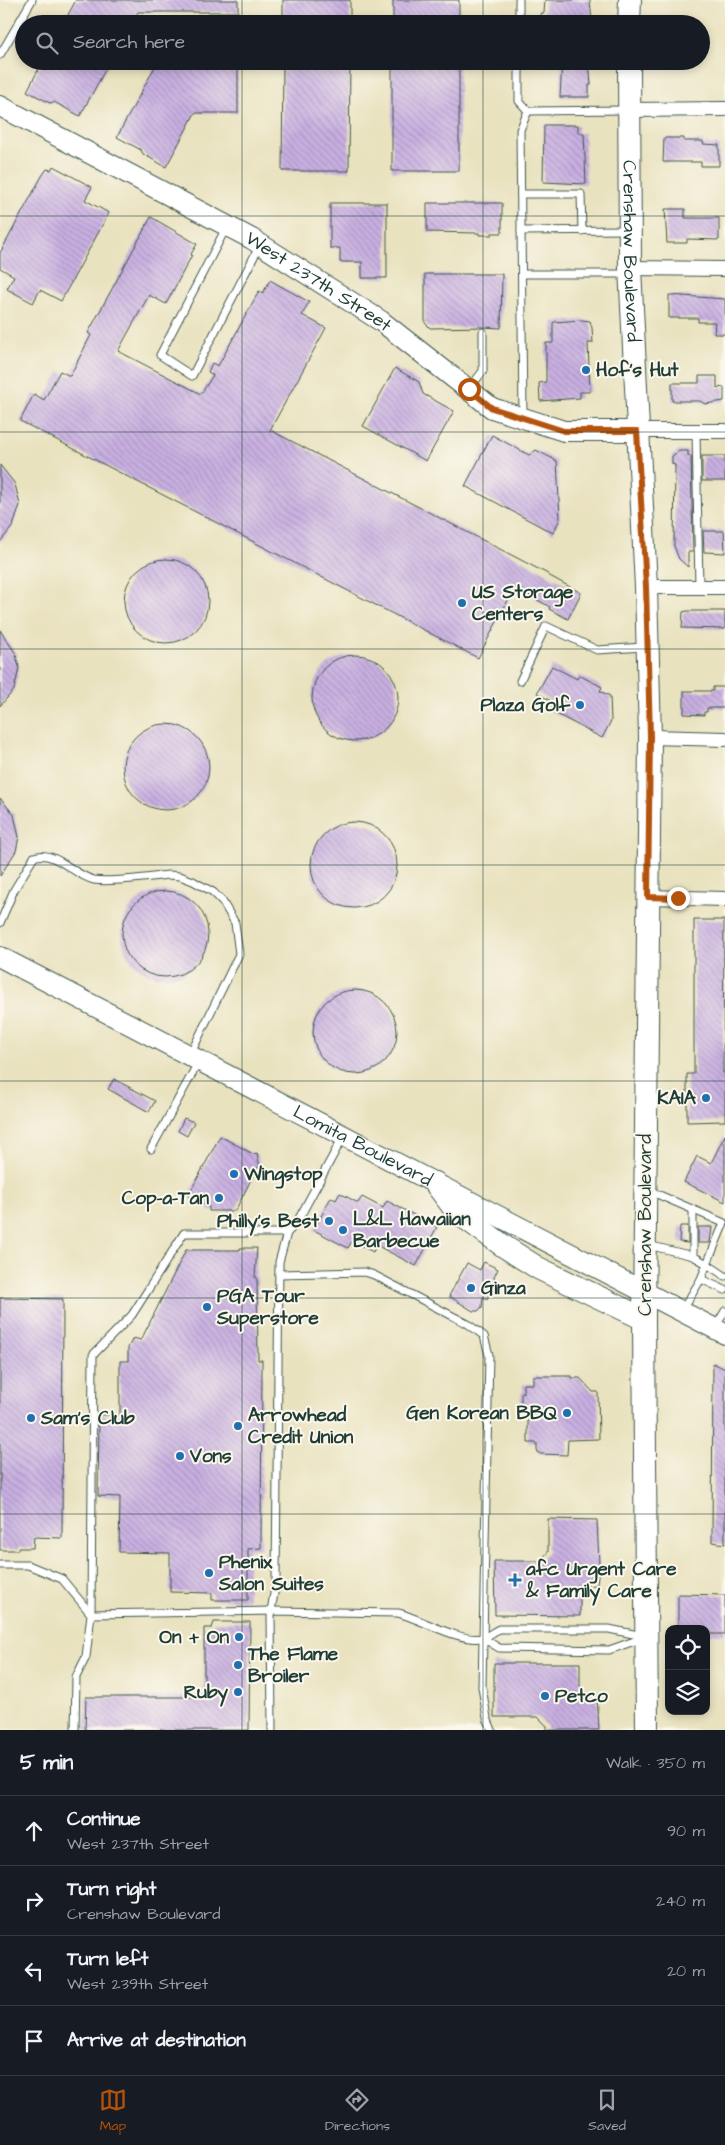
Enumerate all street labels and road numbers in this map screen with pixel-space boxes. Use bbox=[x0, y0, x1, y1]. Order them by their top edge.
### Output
street label: Crenshaw Boulevard bbox=[616, 160, 647, 343]
street label: West 237th Street bbox=[240, 225, 398, 338]
street label: Lomita Boulevard bbox=[289, 1098, 437, 1193]
street label: Crenshaw Boulevard bbox=[632, 1134, 659, 1316]

